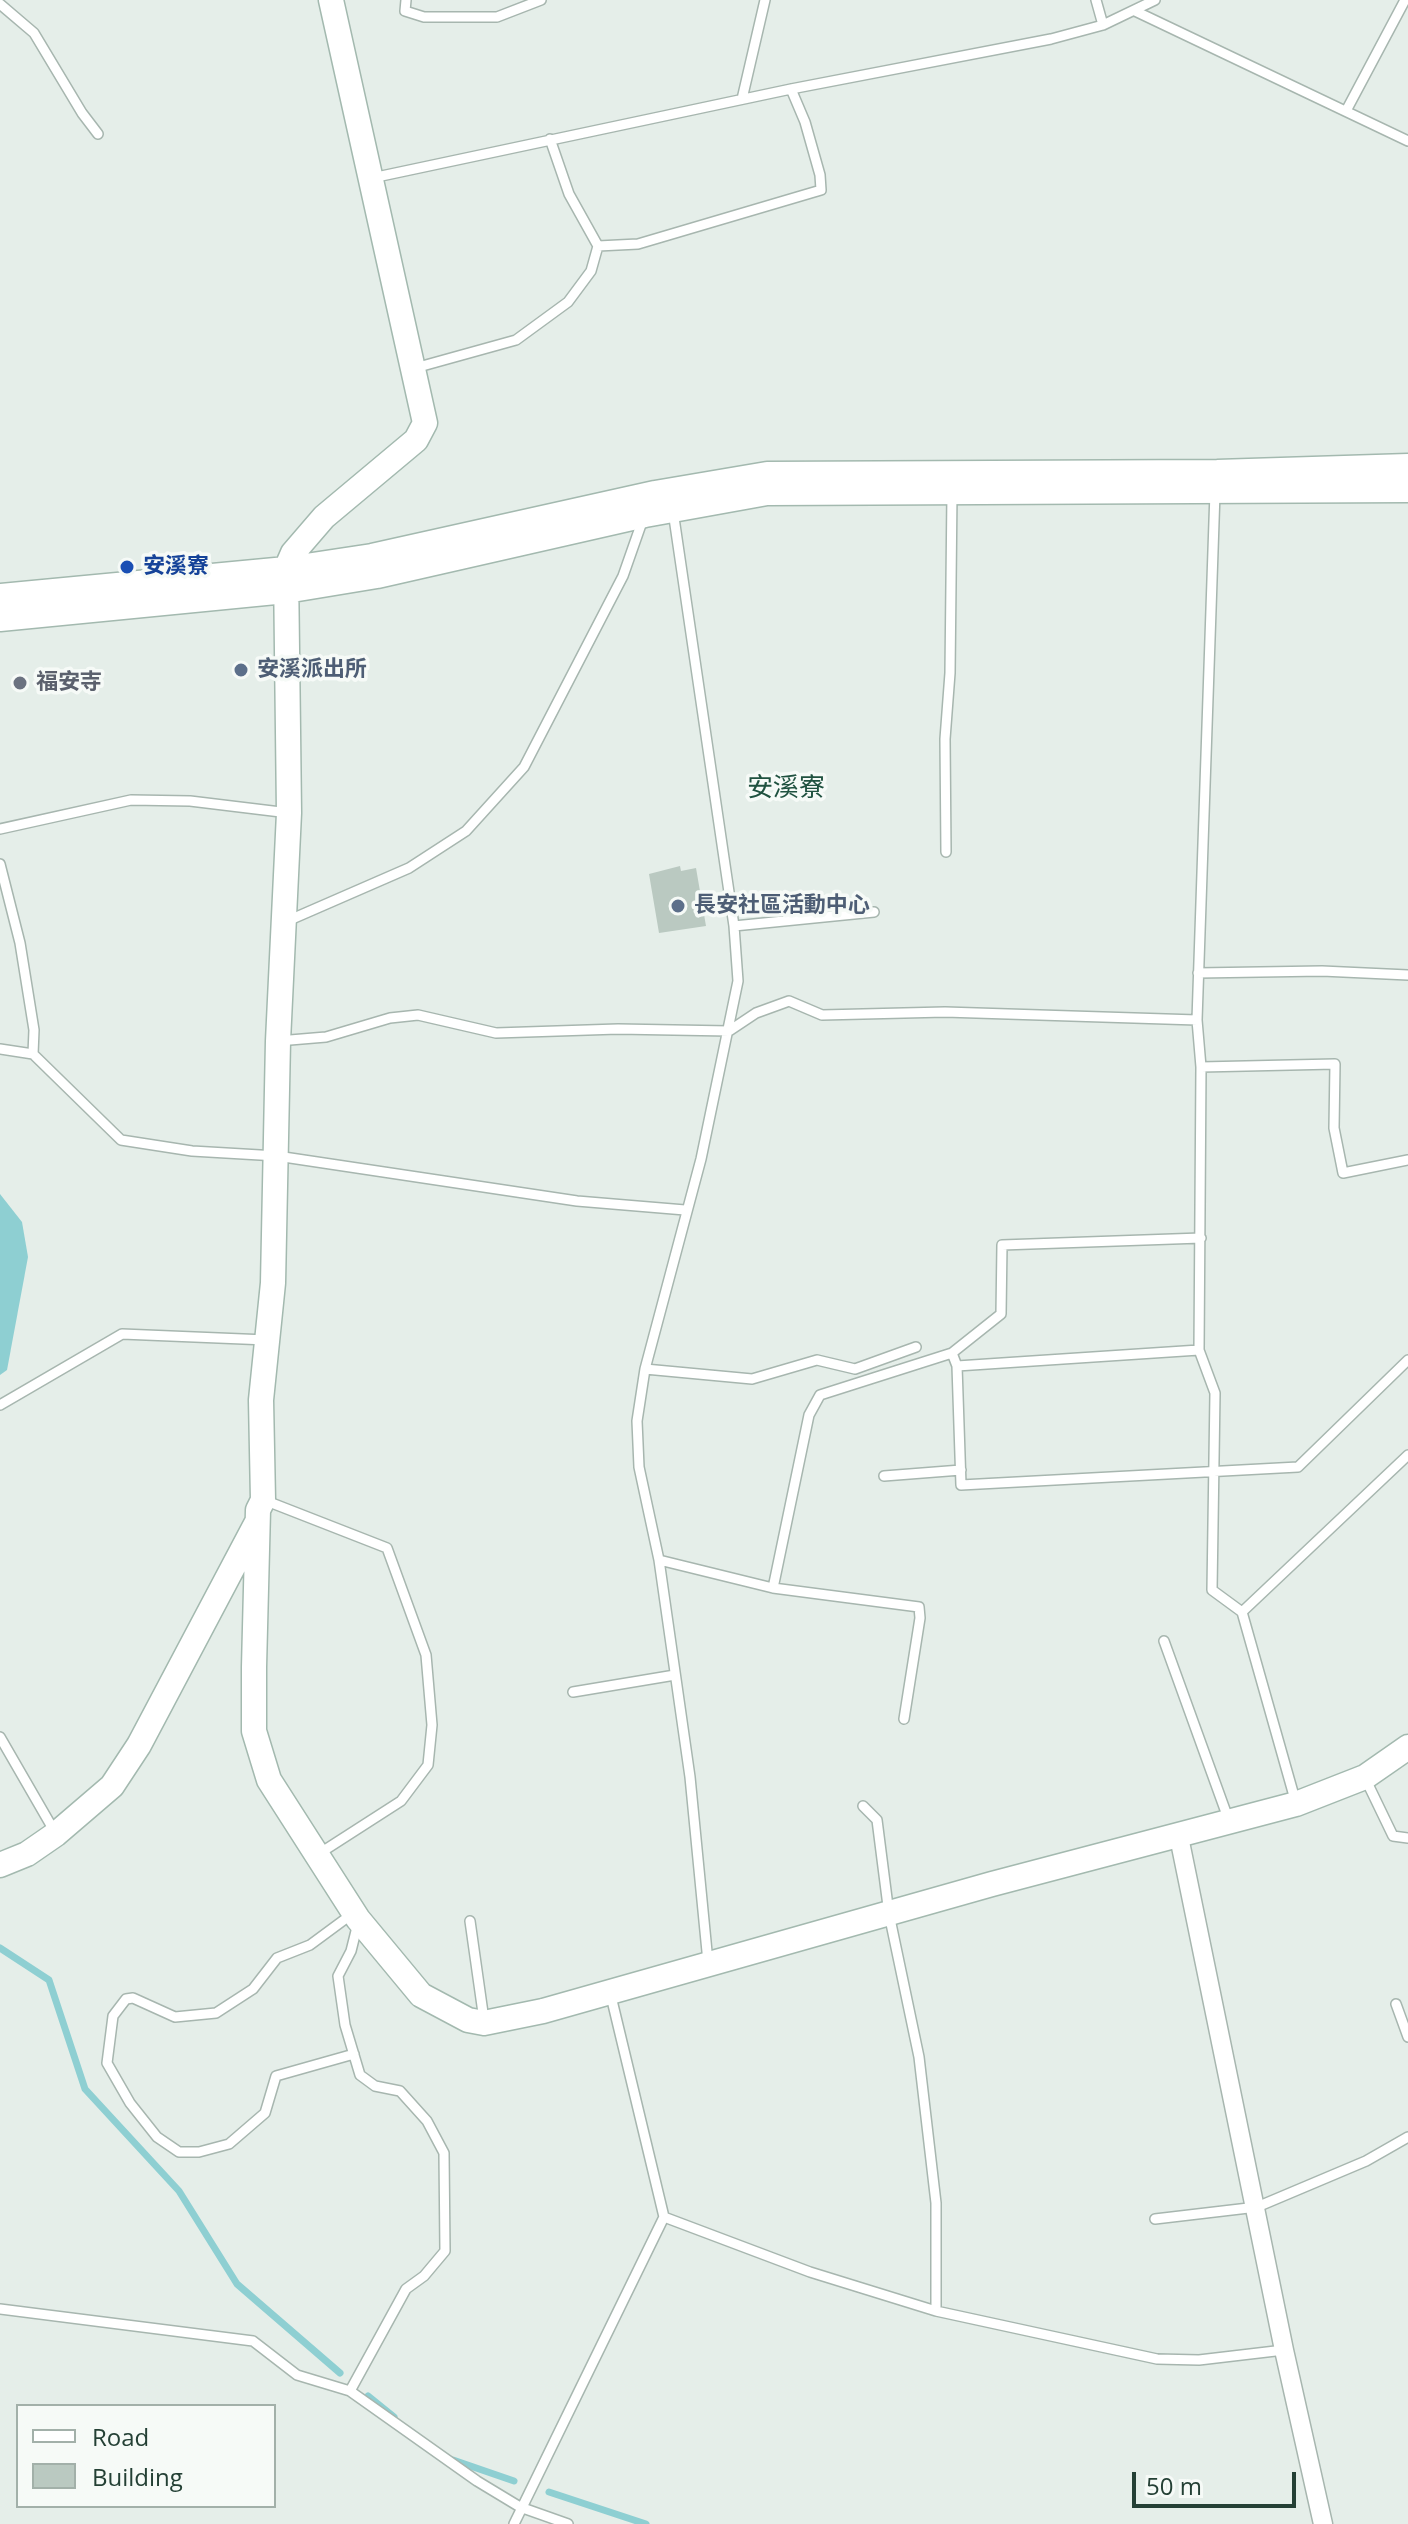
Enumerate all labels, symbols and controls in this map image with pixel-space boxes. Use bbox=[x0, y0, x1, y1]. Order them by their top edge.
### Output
place label: 安溪寮 bbox=[143, 554, 209, 580]
marker: 安溪寮 bbox=[118, 558, 136, 576]
place label: 安溪派出所 bbox=[257, 657, 367, 683]
marker: 安溪派出所 bbox=[232, 661, 250, 679]
place label: 福安寺 bbox=[36, 670, 102, 696]
marker: 福安寺 bbox=[11, 674, 29, 692]
district label: 安溪寮 bbox=[747, 773, 825, 805]
place label: 長安社區活動中心 bbox=[694, 893, 870, 919]
marker: 長安社區活動中心 bbox=[669, 897, 687, 915]
legend bbox=[16, 2404, 276, 2508]
text: Road bbox=[92, 2420, 149, 2453]
scale bar bbox=[1136, 2456, 1300, 2506]
text: Building bbox=[92, 2460, 183, 2493]
text: 50 m bbox=[1146, 2469, 1202, 2502]

